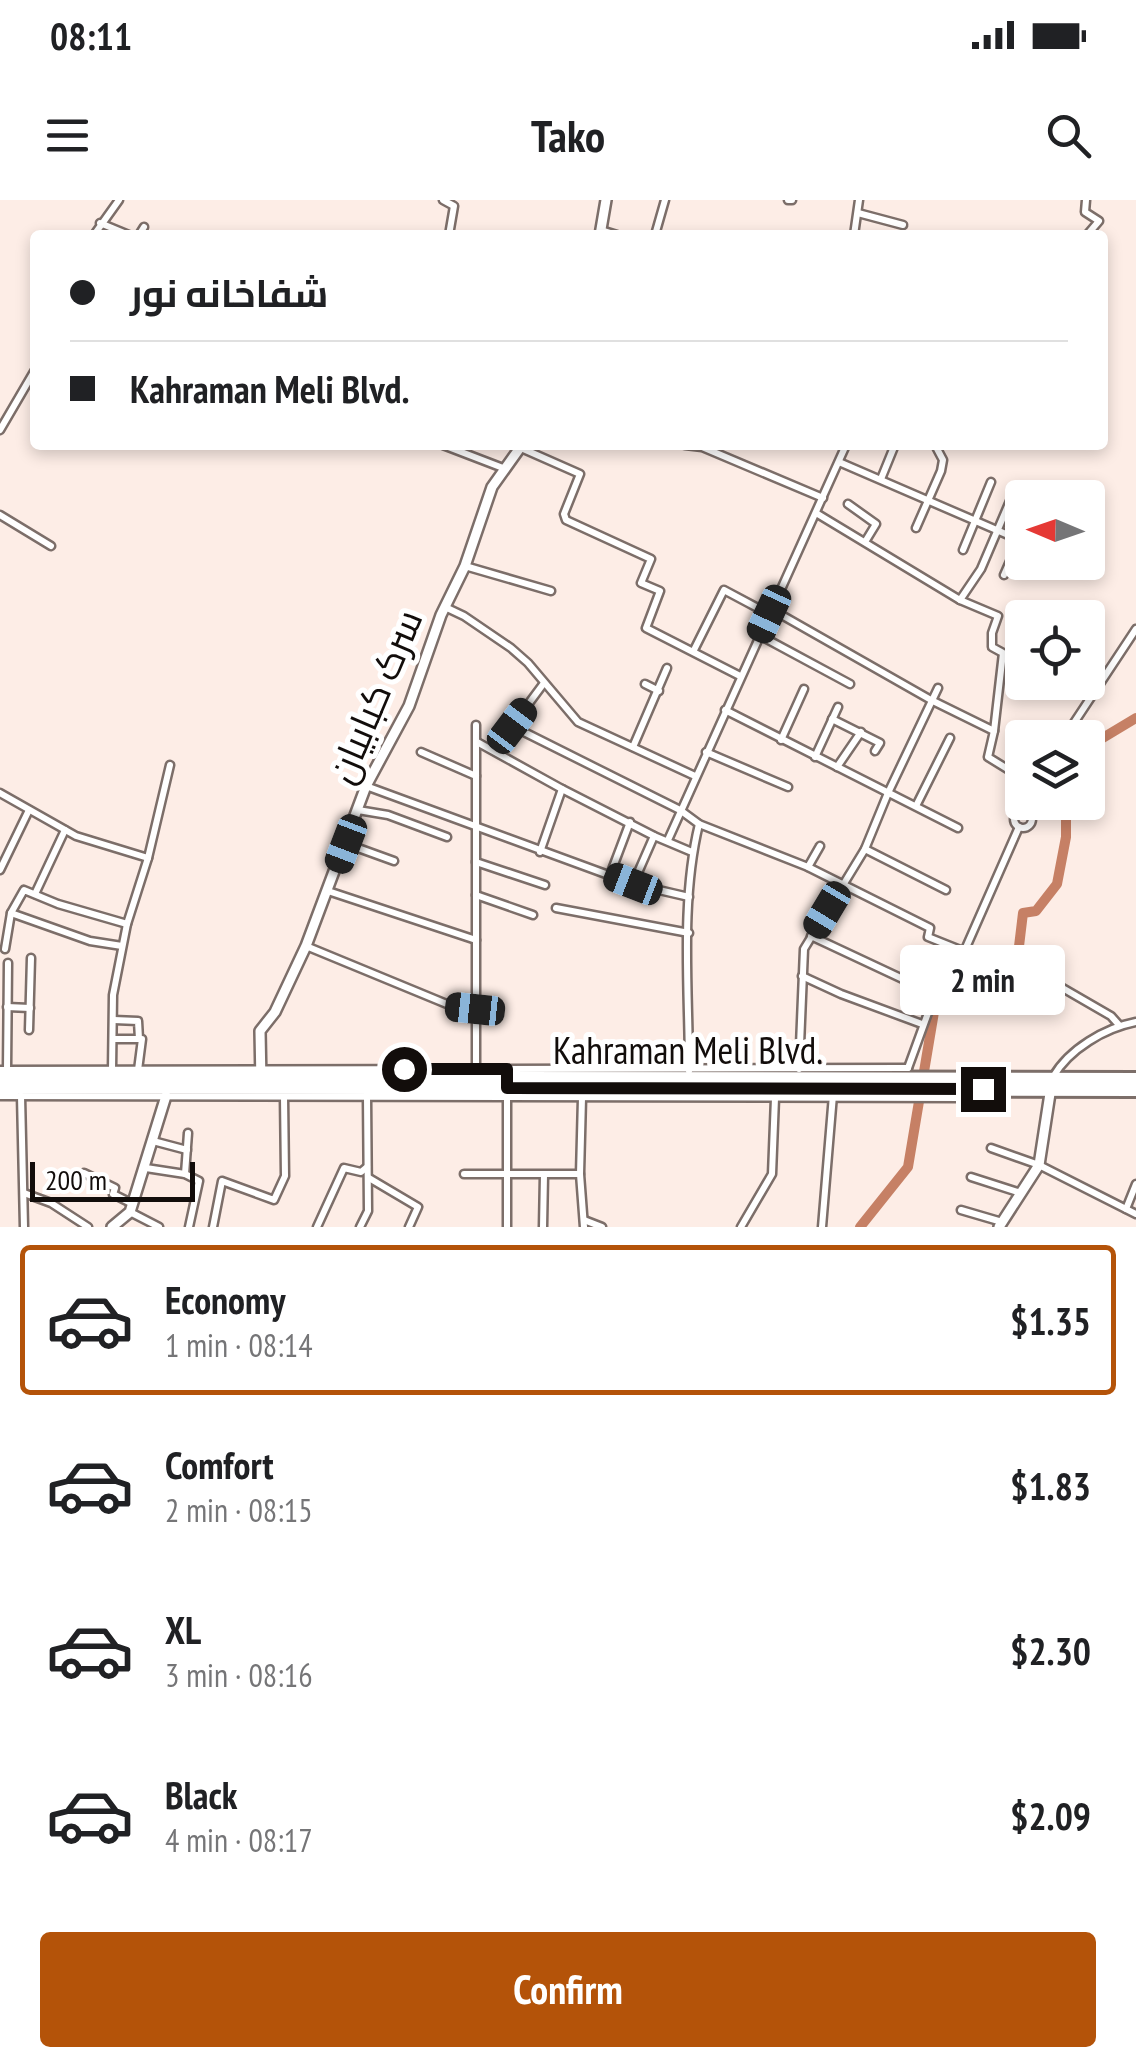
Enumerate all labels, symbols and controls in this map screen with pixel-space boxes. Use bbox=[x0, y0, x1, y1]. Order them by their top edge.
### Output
text: 08:11 bbox=[50, 11, 132, 60]
text: Tako bbox=[531, 106, 605, 164]
icon: menu bbox=[40, 108, 95, 163]
icon: search bbox=[1041, 108, 1096, 163]
text: شفاخانه نور bbox=[130, 268, 328, 317]
text: Kahraman Meli Blvd. bbox=[130, 364, 410, 413]
north arrow bbox=[1005, 480, 1105, 580]
map controls bbox=[1005, 480, 1105, 820]
car bbox=[743, 580, 795, 648]
button: locate bbox=[1005, 600, 1105, 700]
street label: سرک کبابیان bbox=[316, 602, 432, 790]
car bbox=[482, 693, 542, 759]
button: layers bbox=[1005, 720, 1105, 820]
car bbox=[321, 811, 371, 877]
car bbox=[600, 859, 666, 909]
car bbox=[799, 877, 855, 943]
callout: 2 min bbox=[900, 944, 1066, 1014]
text: 2 min bbox=[950, 959, 1015, 1001]
car bbox=[444, 991, 506, 1027]
street label: Kahraman Meli Blvd. bbox=[553, 1025, 823, 1074]
route start bbox=[382, 1047, 427, 1092]
route end bbox=[961, 1067, 1006, 1112]
scale bar bbox=[30, 1157, 195, 1201]
text: 200 m bbox=[45, 1161, 107, 1198]
icon: car bbox=[45, 1275, 135, 1365]
text: Economy bbox=[165, 1275, 285, 1324]
text: $1.35 bbox=[1010, 1296, 1091, 1345]
text: 1 min · 08:14 bbox=[165, 1324, 313, 1366]
icon: car bbox=[45, 1440, 135, 1530]
text: Comfort bbox=[165, 1440, 274, 1489]
text: $1.83 bbox=[1010, 1461, 1091, 1510]
text: 2 min · 08:15 bbox=[165, 1489, 313, 1531]
icon: car bbox=[45, 1605, 135, 1695]
text: XL bbox=[165, 1605, 201, 1654]
text: $2.30 bbox=[1010, 1626, 1091, 1675]
text: 3 min · 08:16 bbox=[165, 1654, 313, 1696]
icon: car bbox=[45, 1770, 135, 1860]
text: Black bbox=[165, 1770, 238, 1819]
text: $2.09 bbox=[1010, 1791, 1091, 1840]
text: 4 min · 08:17 bbox=[165, 1819, 313, 1861]
button: Confirm bbox=[40, 1932, 1096, 2047]

